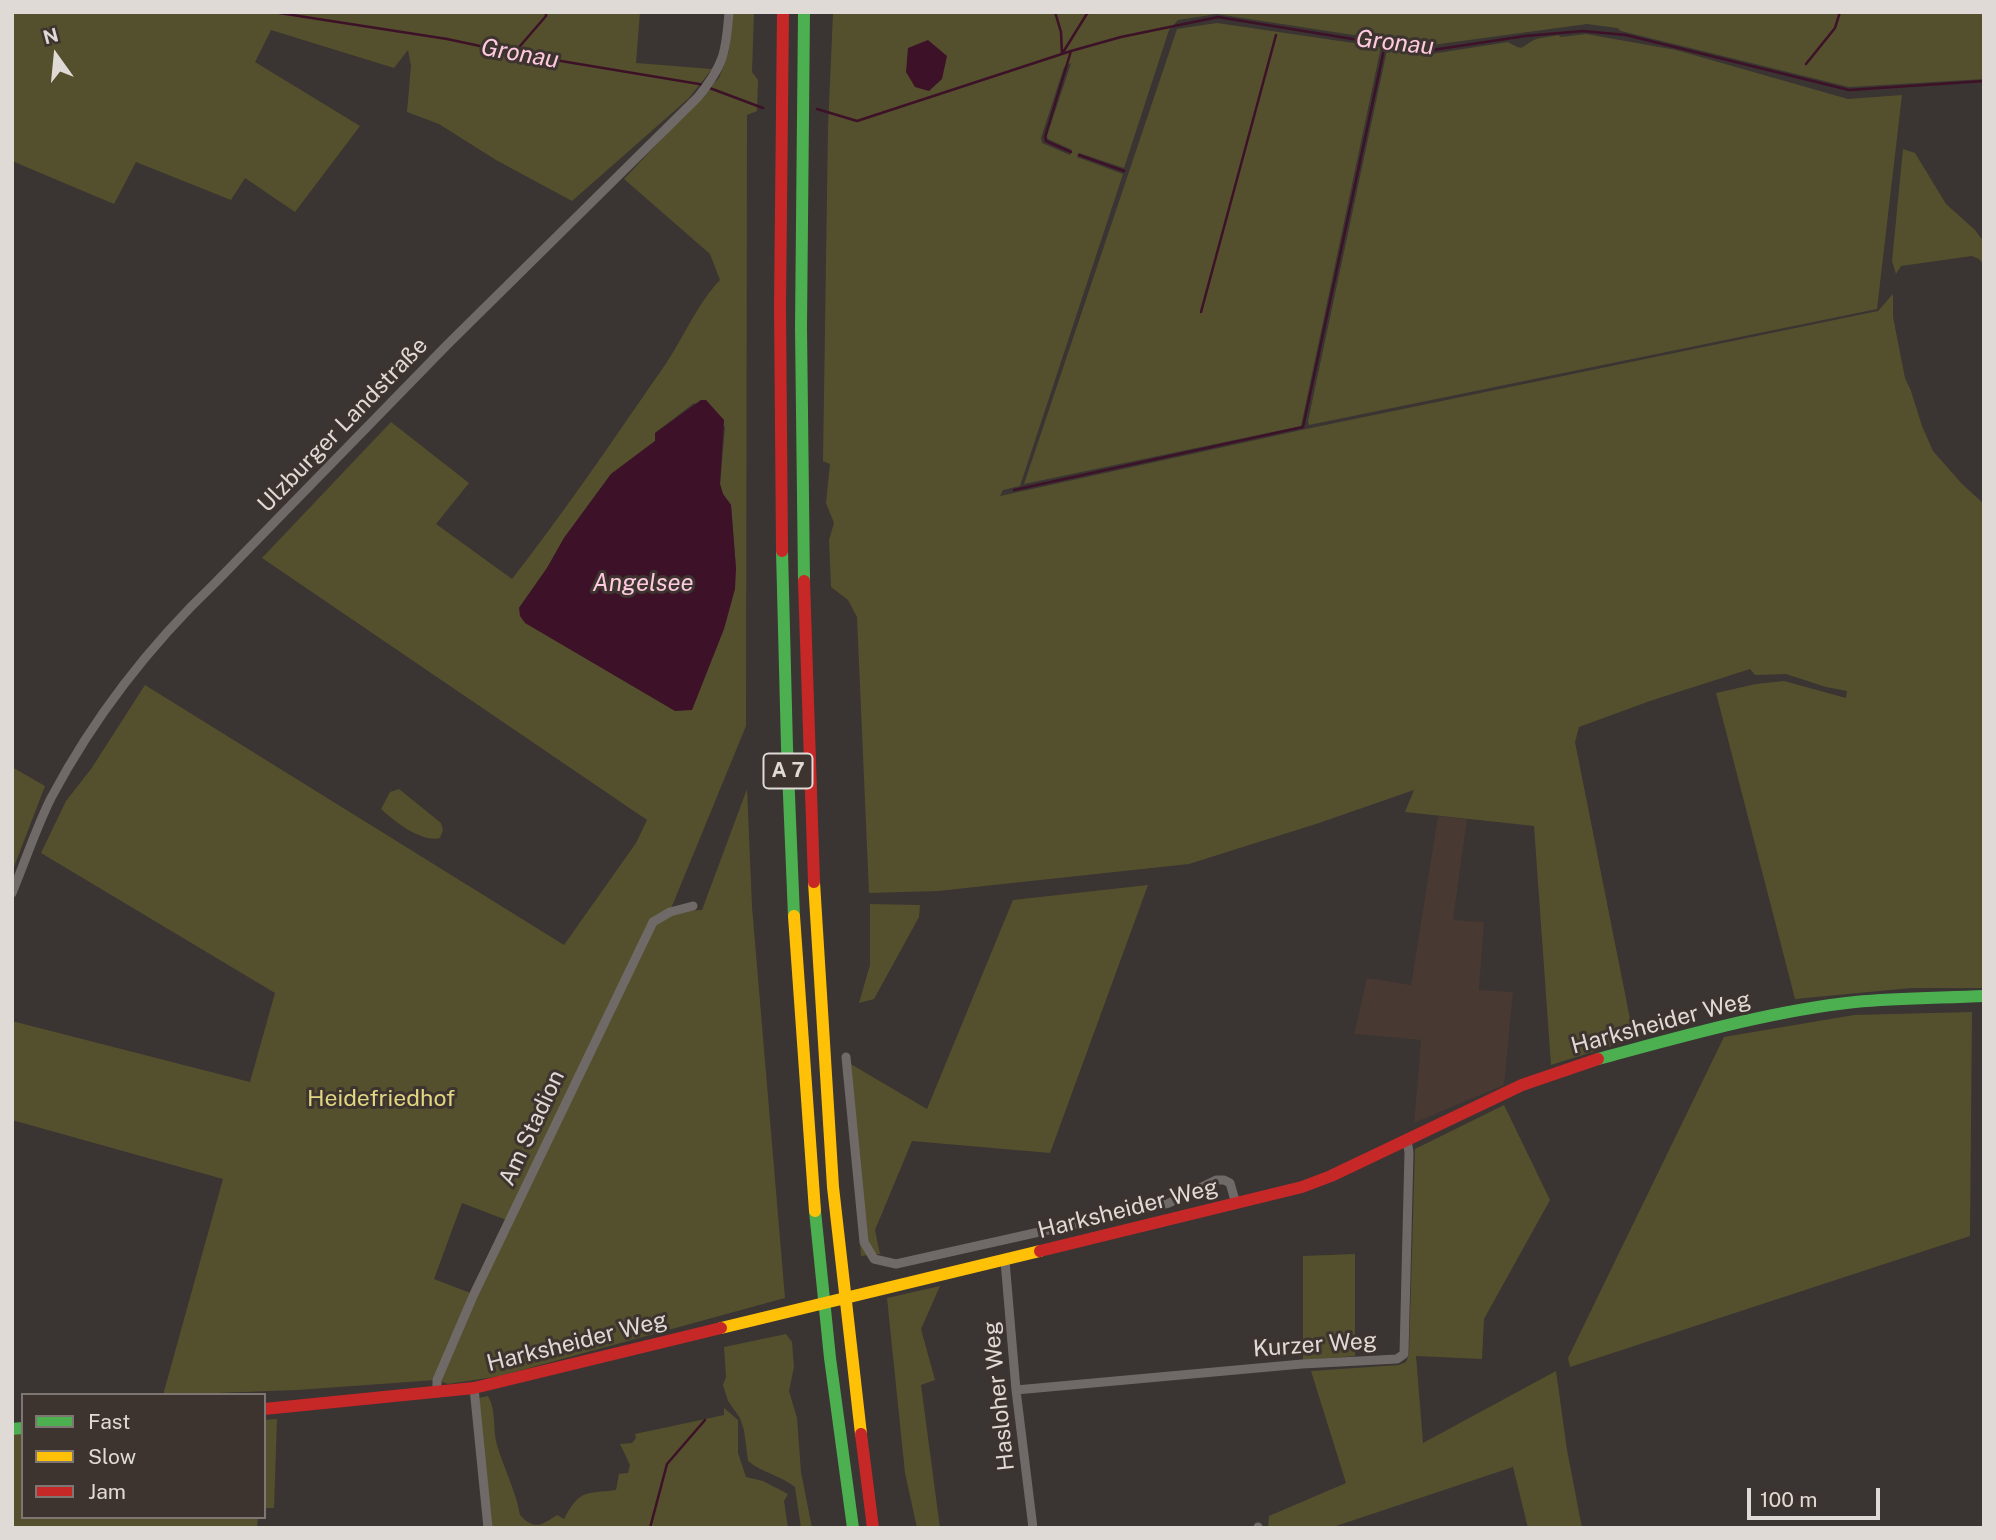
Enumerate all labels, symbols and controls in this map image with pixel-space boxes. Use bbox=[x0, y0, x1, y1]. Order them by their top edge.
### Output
north arrow bbox=[21, 21, 91, 91]
text: N bbox=[41, 23, 61, 48]
water label: Gronau bbox=[1354, 25, 1436, 61]
water label: Gronau bbox=[479, 33, 561, 75]
street label: Ulzburger Landstraße bbox=[252, 332, 434, 518]
water label: Angelsee bbox=[592, 570, 694, 598]
road number: A 7 bbox=[764, 754, 812, 788]
street label: Harksheider Weg bbox=[1568, 986, 1754, 1060]
street label: Am Stadion bbox=[493, 1066, 571, 1190]
park label: Heidefriedhof bbox=[307, 1085, 455, 1113]
street label: Harksheider Weg bbox=[1035, 1173, 1221, 1245]
street label: Harksheider Weg bbox=[484, 1306, 670, 1378]
street label: Hasloher Weg bbox=[977, 1320, 1021, 1472]
street label: Kurzer Weg bbox=[1252, 1327, 1378, 1363]
legend bbox=[21, 1393, 266, 1519]
text: Fast bbox=[88, 1409, 130, 1434]
text: Slow bbox=[88, 1444, 136, 1469]
scale bar bbox=[1751, 1474, 1884, 1518]
text: Jam bbox=[88, 1479, 126, 1504]
text: 100 m bbox=[1760, 1487, 1817, 1512]

